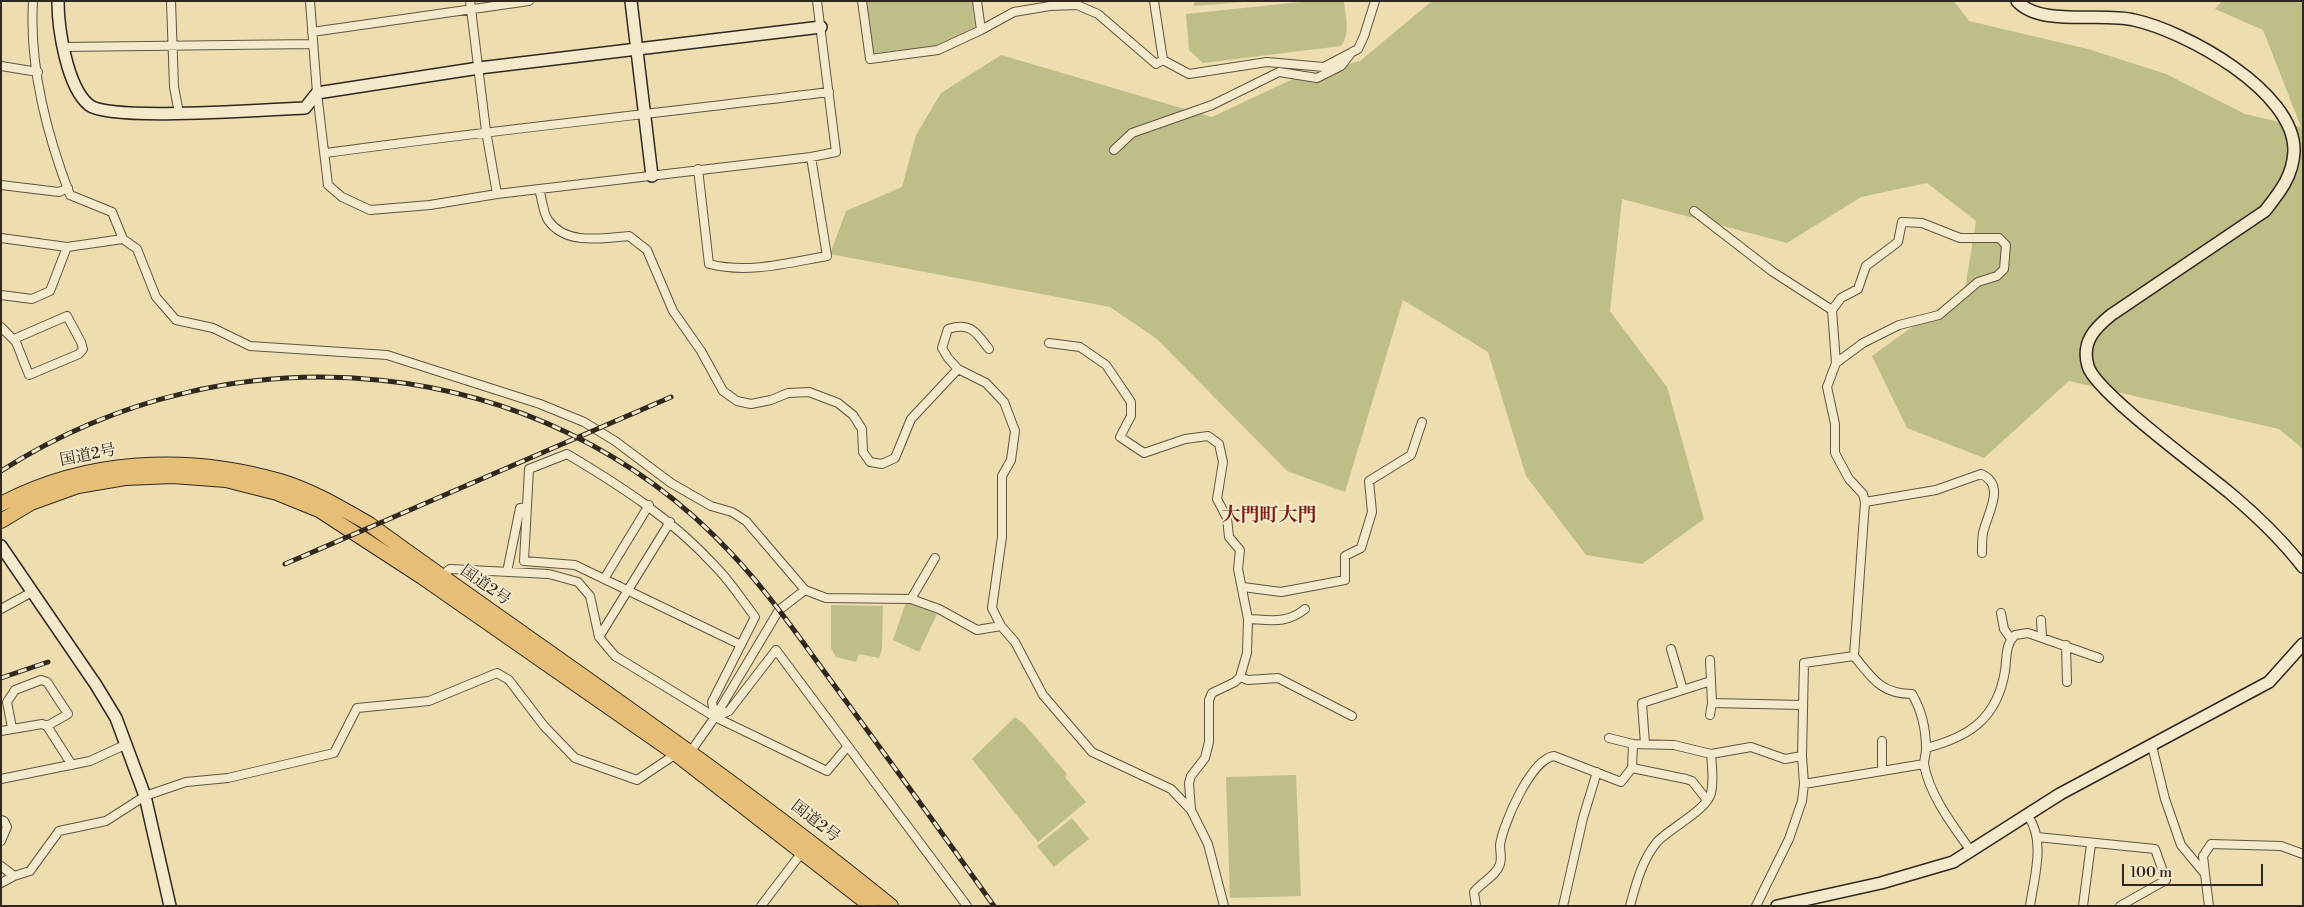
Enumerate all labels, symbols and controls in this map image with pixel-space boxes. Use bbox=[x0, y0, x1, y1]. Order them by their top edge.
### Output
street label: 国道2号 bbox=[58, 441, 118, 471]
district label: 大門町大門 bbox=[1222, 505, 1316, 527]
street label: 国道2号 bbox=[456, 562, 514, 610]
street label: 国道2号 bbox=[787, 797, 843, 847]
scale bar bbox=[2124, 854, 2265, 886]
text: 100 m bbox=[2130, 863, 2172, 882]

